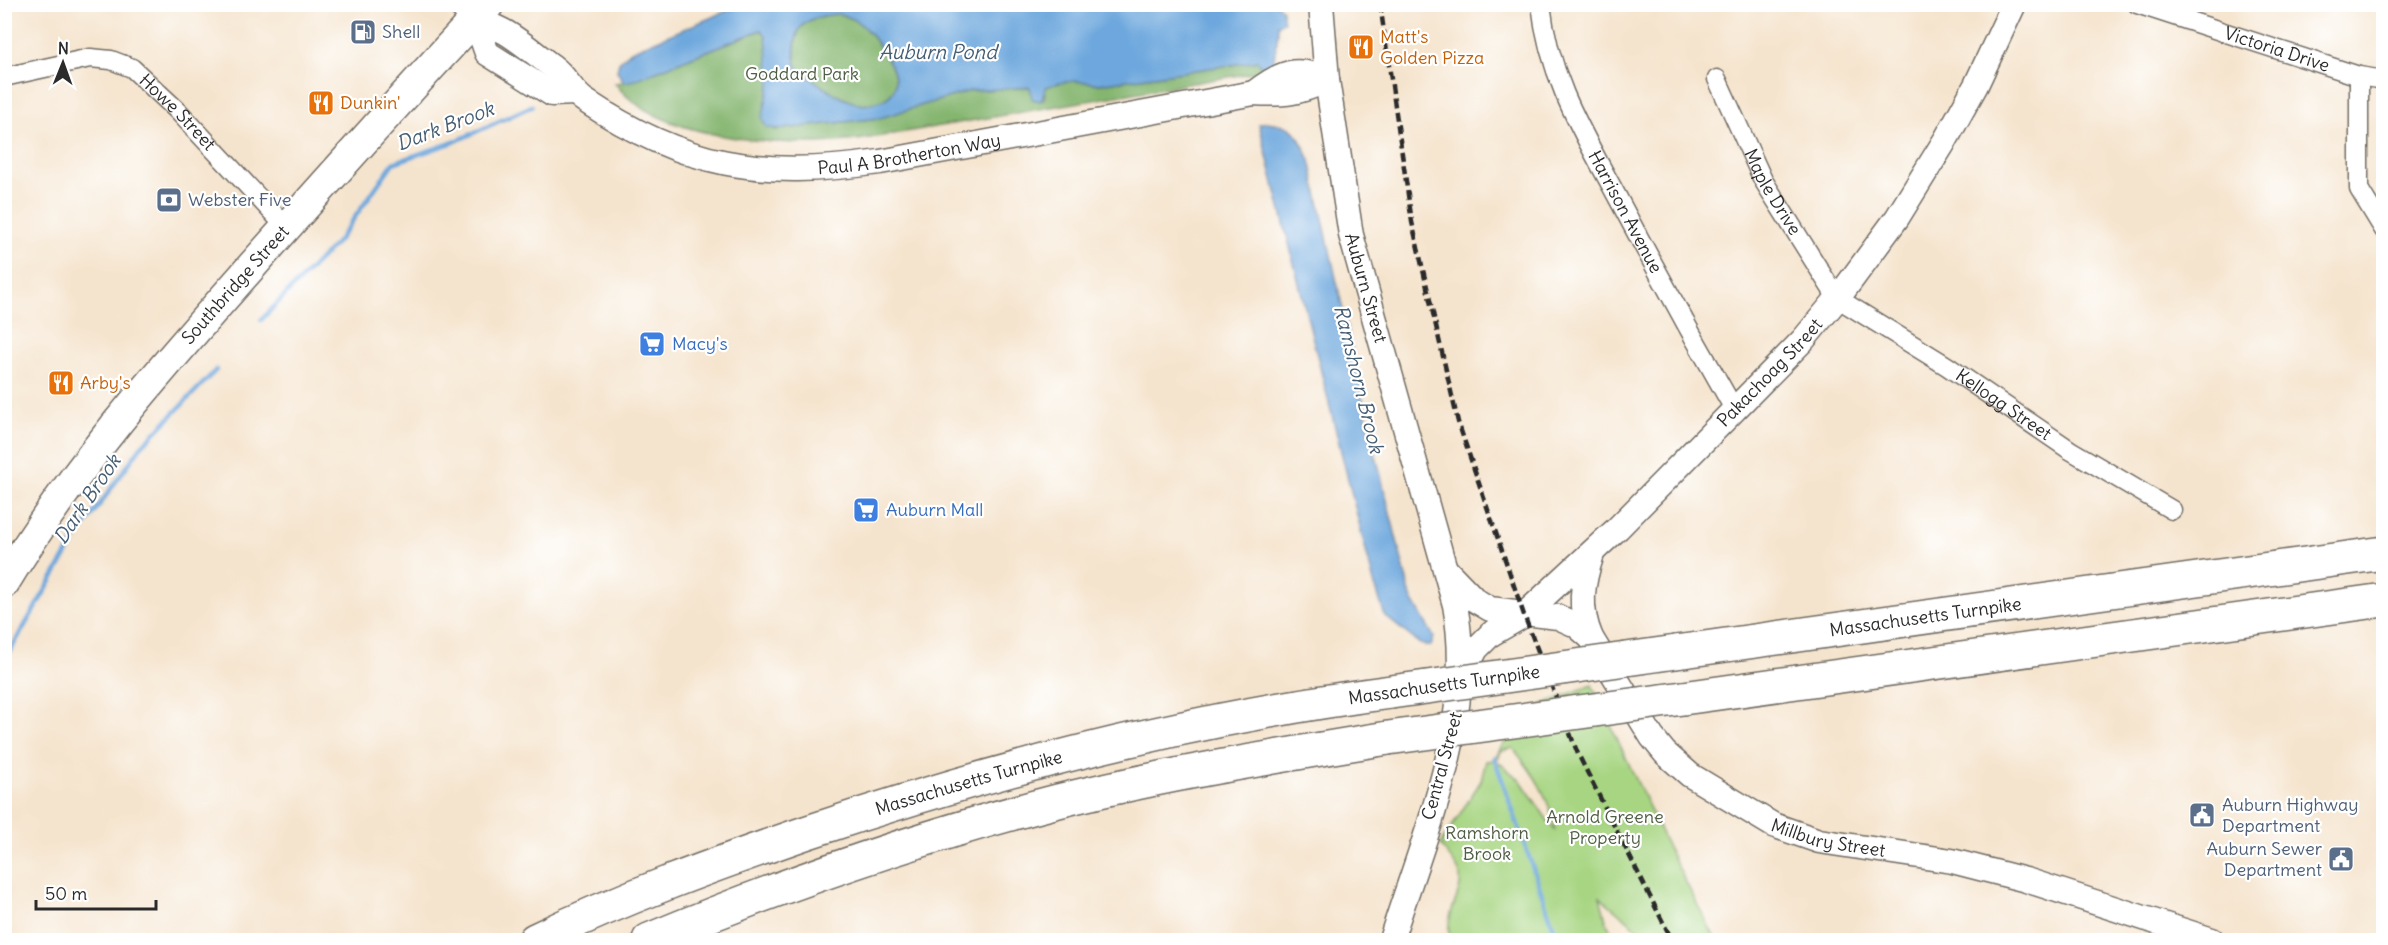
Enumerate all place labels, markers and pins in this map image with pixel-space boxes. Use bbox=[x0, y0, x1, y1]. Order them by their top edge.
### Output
fuel station icon: Shell bbox=[348, 17, 378, 47]
place label: Shell bbox=[382, 20, 420, 43]
place label: Matt's Golden Pizza bbox=[1380, 25, 1484, 69]
restaurant icon: Matt's Golden Pizza bbox=[1346, 32, 1376, 62]
restaurant icon: Dunkin' bbox=[306, 88, 336, 118]
place label: Dunkin' bbox=[340, 91, 401, 114]
bank icon: Webster Five bbox=[154, 185, 184, 215]
place label: Webster Five bbox=[188, 188, 291, 211]
supermarket icon: Macy's bbox=[637, 329, 667, 359]
place label: Macy's bbox=[672, 332, 728, 355]
restaurant icon: Arby's bbox=[46, 368, 76, 398]
place label: Arby's bbox=[80, 371, 131, 394]
supermarket icon: Auburn Mall bbox=[851, 495, 881, 525]
place label: Auburn Mall bbox=[886, 498, 983, 521]
place label: Auburn Highway Department bbox=[2222, 793, 2358, 837]
public building icon: Auburn Highway Department bbox=[2187, 800, 2217, 830]
place label: Auburn Sewer Department bbox=[2207, 837, 2323, 881]
public building icon: Auburn Sewer Department bbox=[2326, 844, 2356, 874]

